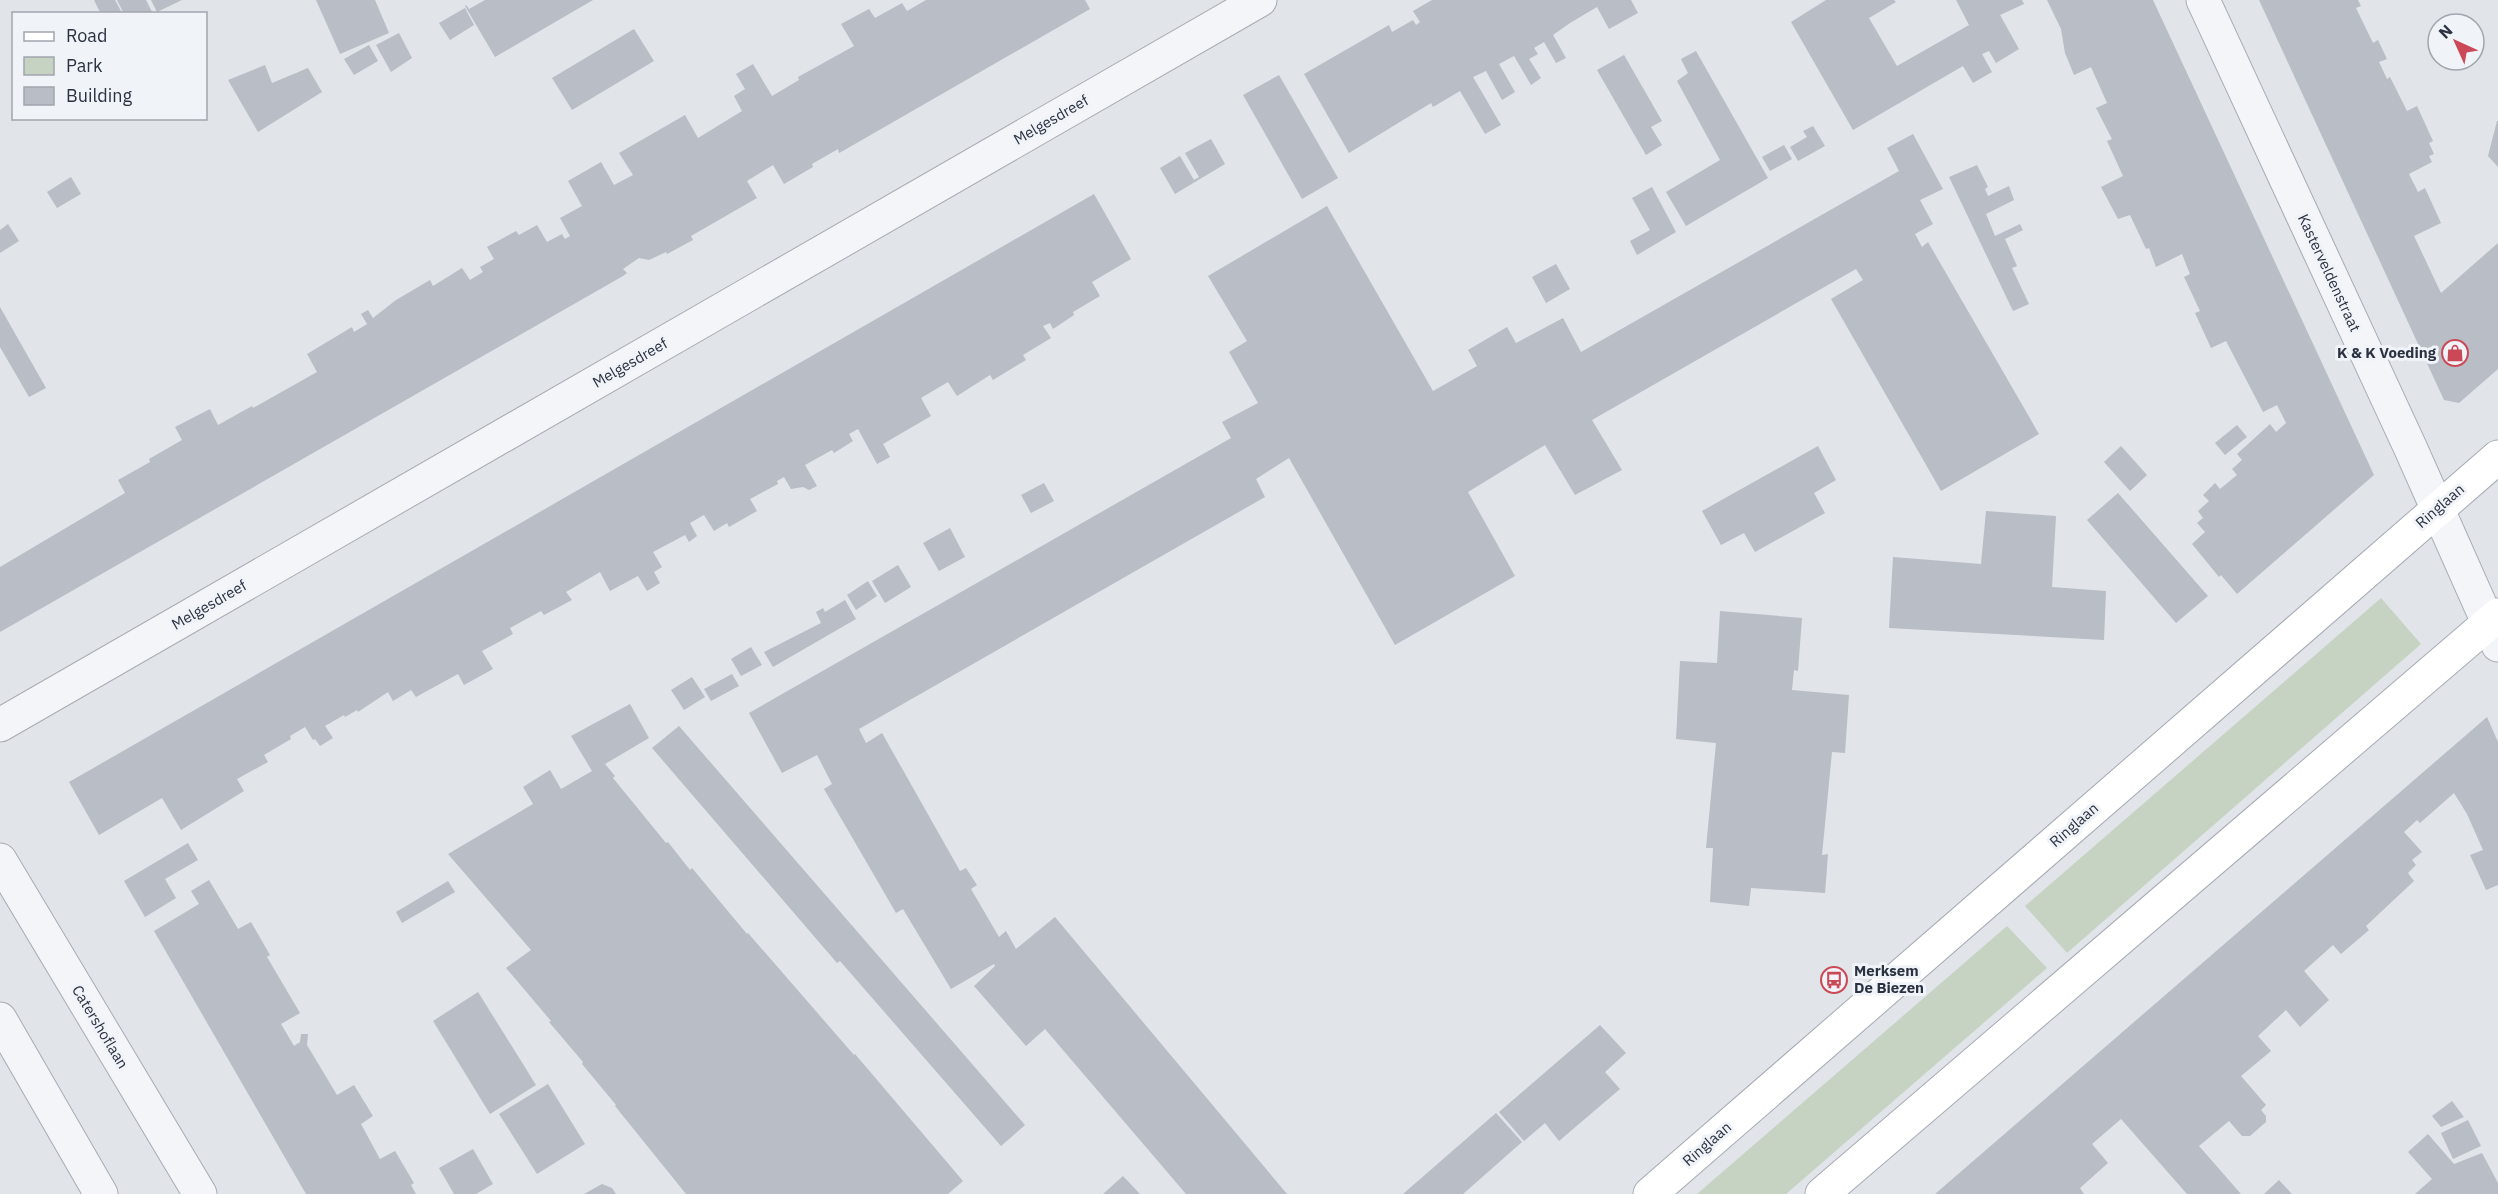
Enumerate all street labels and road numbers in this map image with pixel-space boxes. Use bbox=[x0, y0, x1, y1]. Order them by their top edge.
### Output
street label: Melgesdreef bbox=[1010, 90, 1092, 149]
street label: Kasterveldenstraat bbox=[2294, 211, 2365, 335]
street label: Melgesdreef bbox=[589, 333, 671, 392]
street label: Ringlaan bbox=[2411, 479, 2468, 532]
street label: Melgesdreef bbox=[168, 575, 250, 634]
street label: Ringlaan bbox=[2045, 798, 2102, 851]
street label: Catershoflaan bbox=[68, 982, 133, 1072]
street label: Ringlaan bbox=[1678, 1117, 1735, 1170]

